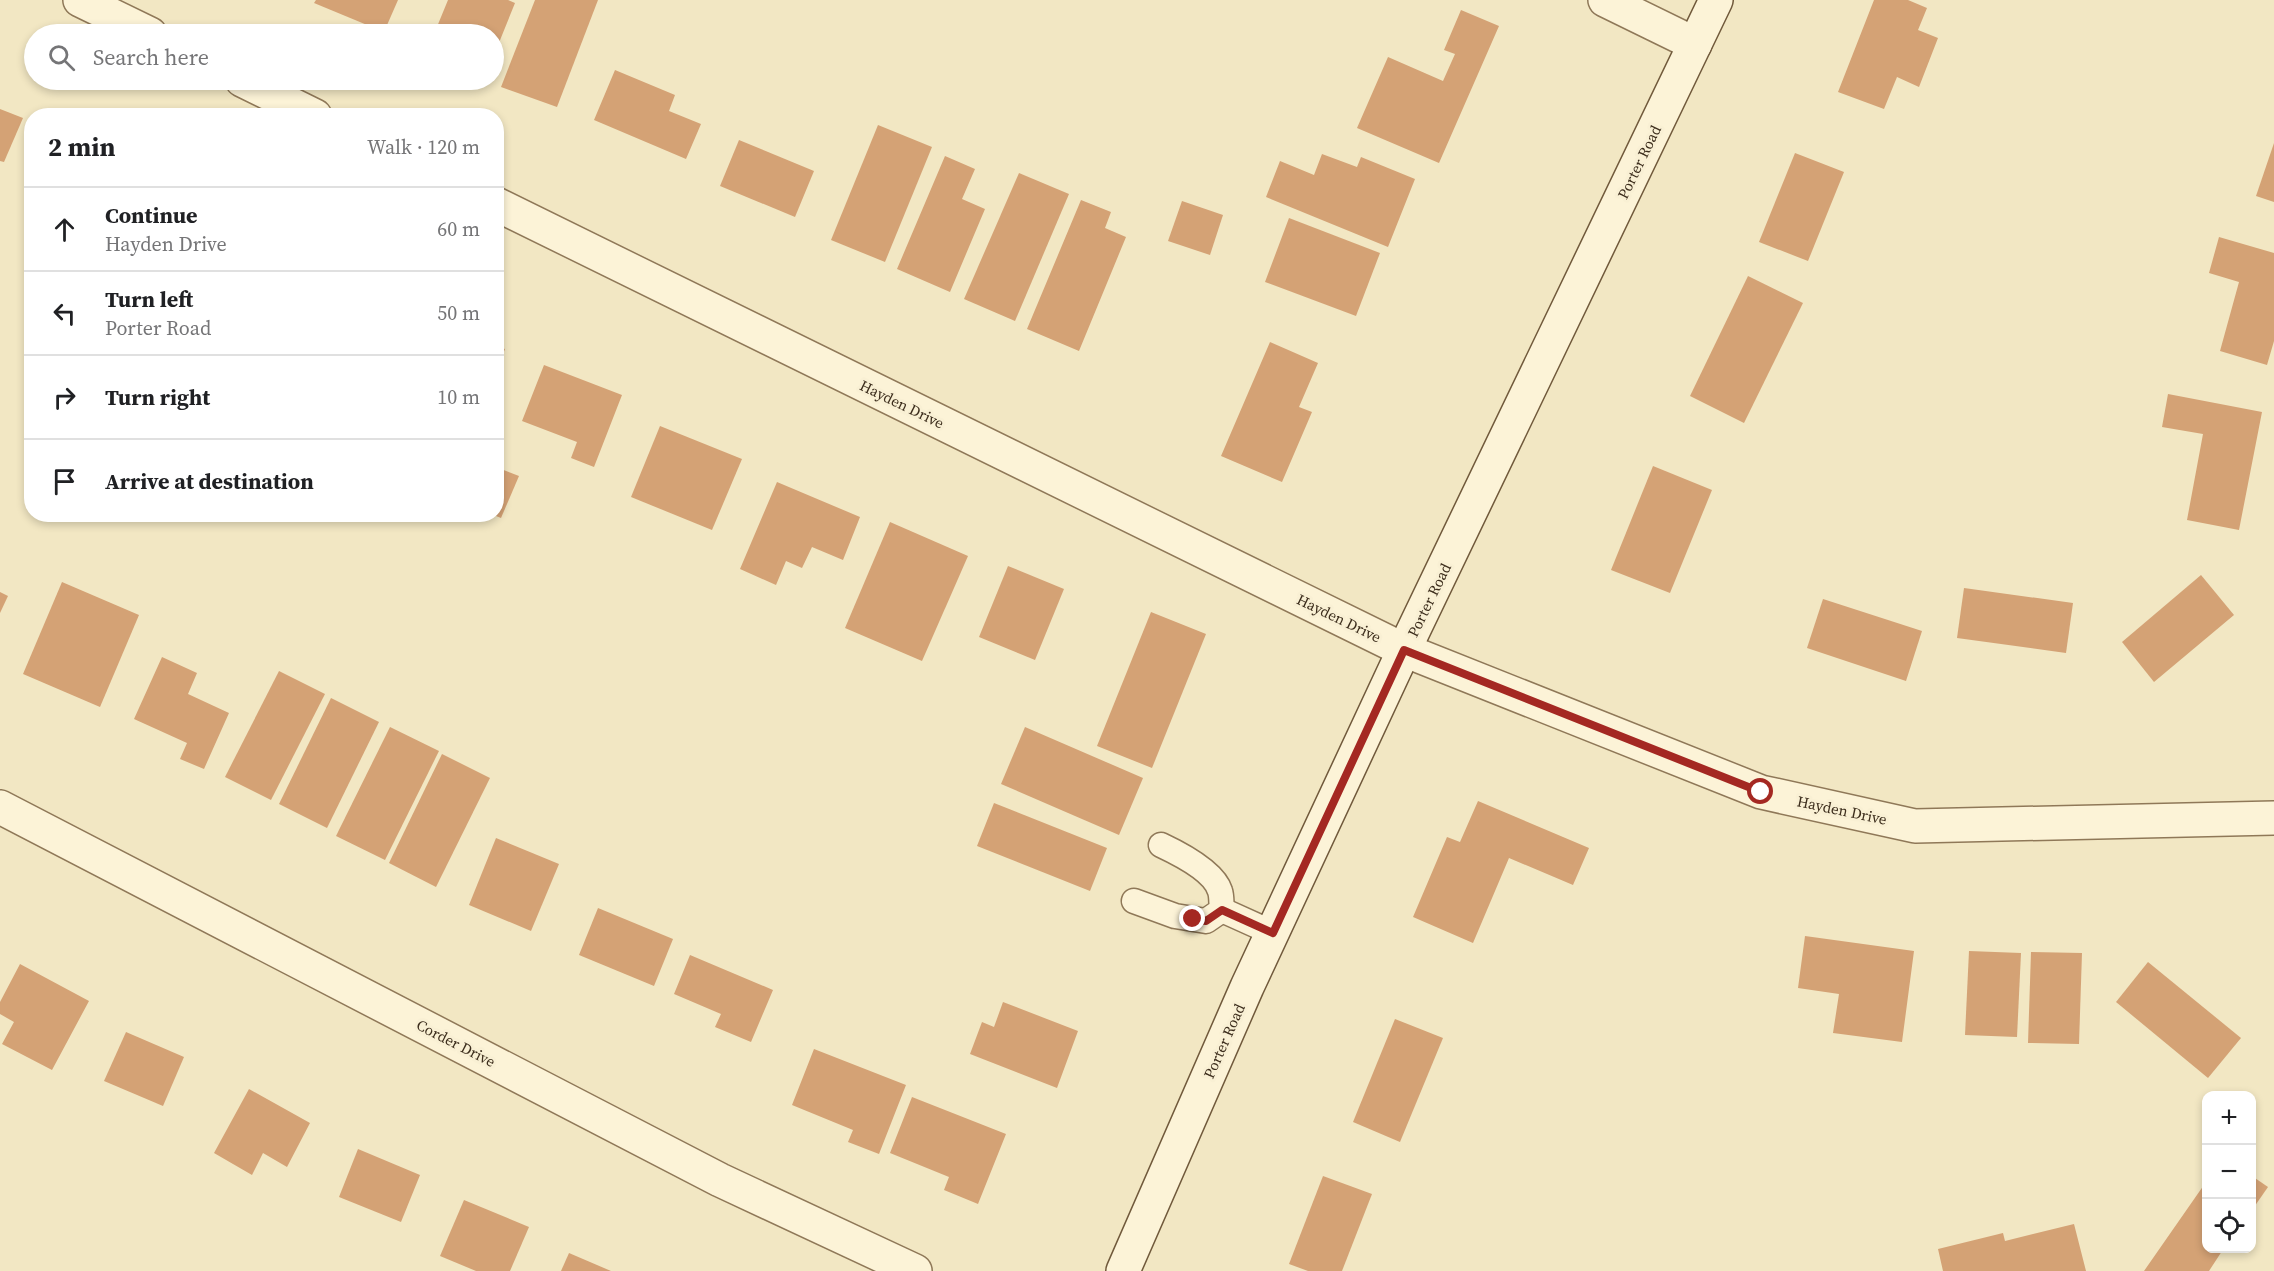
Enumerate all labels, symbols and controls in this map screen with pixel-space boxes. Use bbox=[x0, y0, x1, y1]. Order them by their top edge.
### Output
search box bbox=[24, 24, 504, 90]
icon: search bbox=[45, 41, 78, 74]
text: Search here bbox=[93, 42, 209, 72]
street label: Porter Road bbox=[1612, 121, 1666, 202]
text: 2 min bbox=[48, 129, 115, 165]
text: Walk · 120 m bbox=[367, 133, 480, 161]
text: Continue bbox=[105, 200, 198, 230]
icon: ahead bbox=[48, 213, 81, 246]
text: 60 m bbox=[437, 215, 480, 243]
text: Hayden Drive bbox=[105, 230, 227, 258]
text: Turn left bbox=[105, 284, 193, 314]
icon: left bbox=[48, 297, 81, 330]
text: 50 m bbox=[437, 299, 480, 327]
text: Porter Road bbox=[105, 314, 211, 342]
street label: Hayden Drive bbox=[856, 375, 948, 434]
icon: right bbox=[48, 381, 81, 414]
text: Turn right bbox=[105, 382, 210, 412]
text: 10 m bbox=[437, 383, 480, 411]
icon: arrive bbox=[48, 465, 81, 498]
text: Arrive at destination bbox=[105, 466, 314, 496]
street label: Porter Road bbox=[1402, 559, 1456, 640]
street label: Hayden Drive bbox=[1293, 589, 1385, 648]
route start bbox=[1747, 778, 1773, 804]
street label: Hayden Drive bbox=[1795, 790, 1889, 830]
route end bbox=[1179, 905, 1205, 931]
street label: Porter Road bbox=[1198, 1000, 1250, 1082]
street label: Corder Drive bbox=[413, 1014, 499, 1072]
map controls bbox=[2202, 1091, 2256, 1253]
button: + bbox=[2202, 1091, 2256, 1145]
button: − bbox=[2202, 1145, 2256, 1199]
button: locate bbox=[2202, 1199, 2256, 1253]

